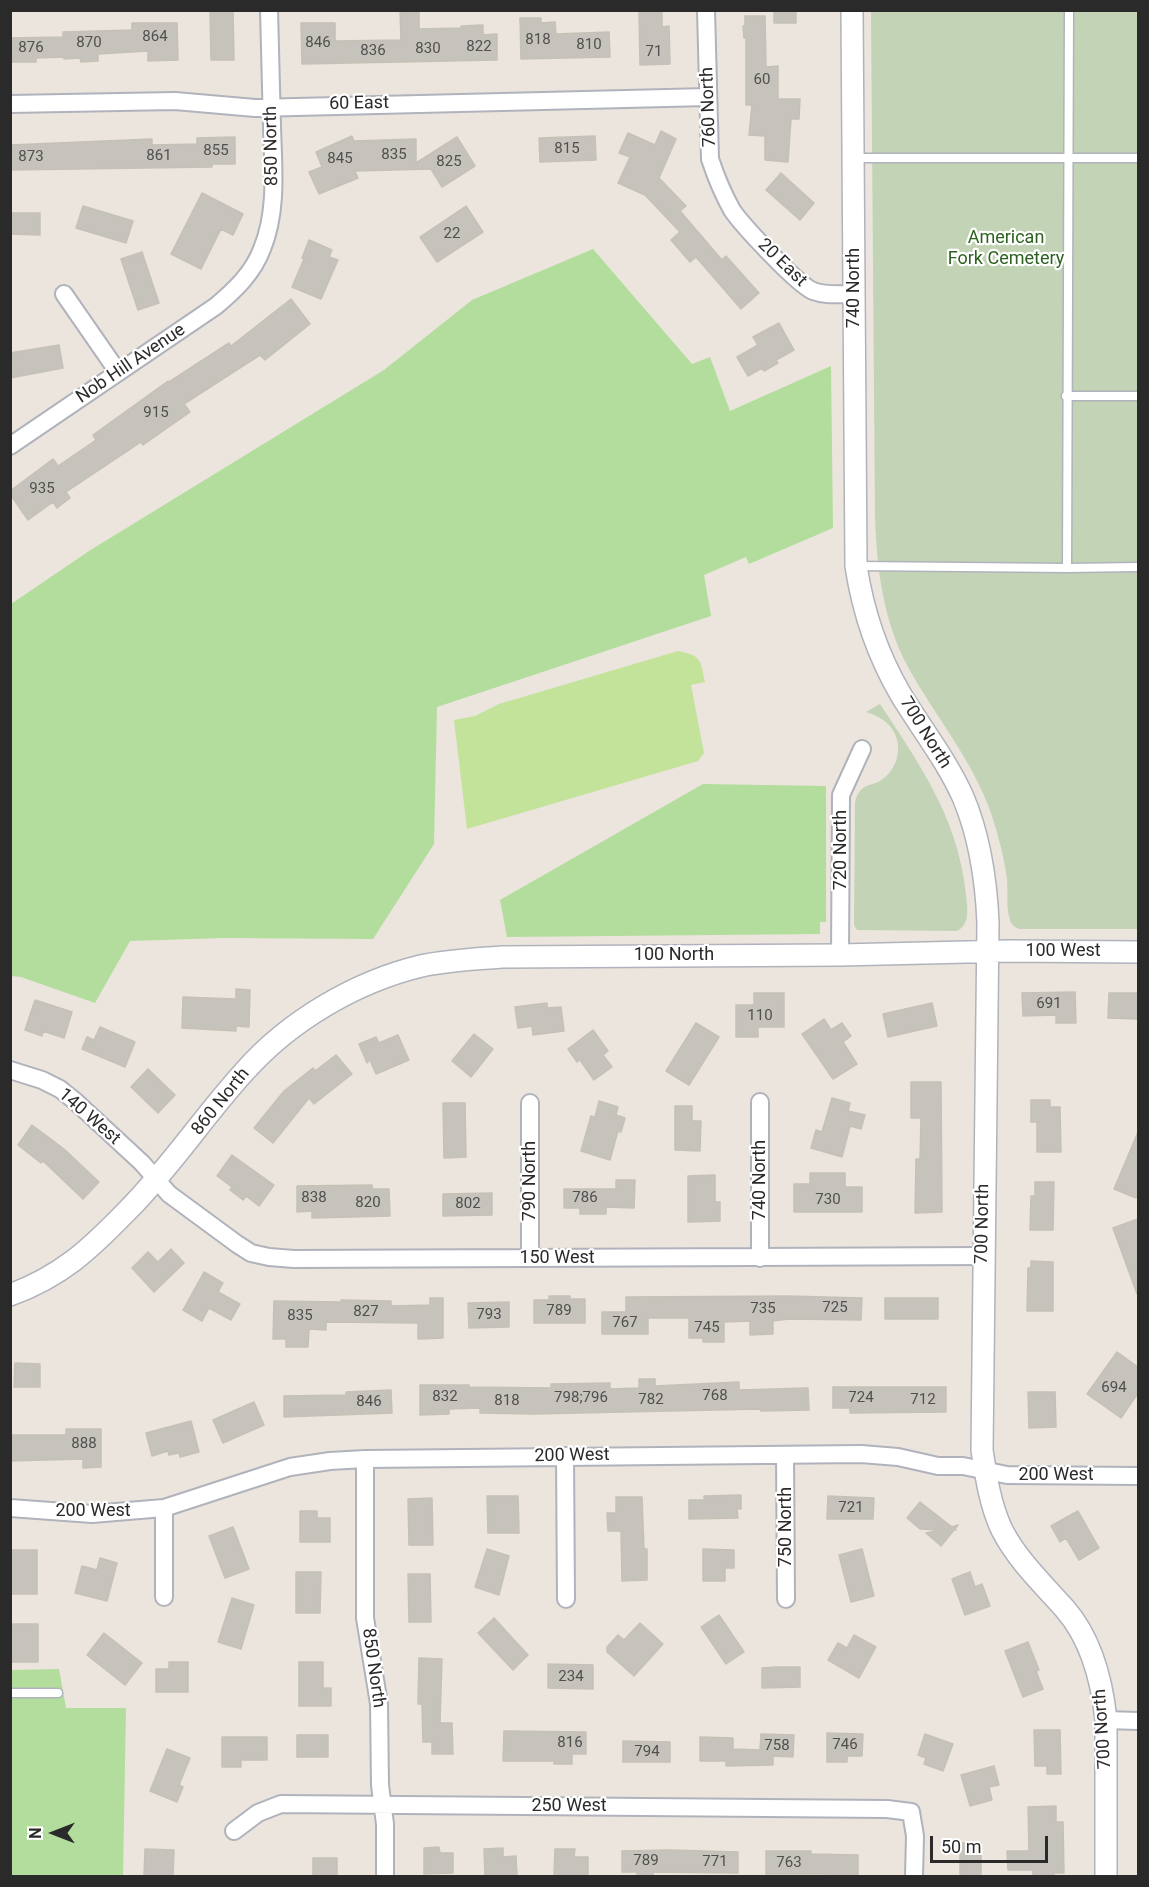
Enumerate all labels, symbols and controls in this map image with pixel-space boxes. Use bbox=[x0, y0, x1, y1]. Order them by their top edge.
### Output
house number: 864 bbox=[142, 28, 168, 46]
house number: 818 bbox=[525, 31, 551, 49]
house number: 870 bbox=[76, 34, 102, 52]
house number: 846 bbox=[305, 34, 331, 52]
house number: 810 bbox=[576, 36, 602, 54]
house number: 822 bbox=[466, 38, 492, 56]
house number: 876 bbox=[18, 39, 44, 57]
house number: 830 bbox=[415, 40, 441, 58]
house number: 836 bbox=[360, 42, 386, 60]
house number: 71 bbox=[646, 43, 662, 61]
street label: 760 North bbox=[697, 67, 721, 147]
house number: 60 bbox=[754, 71, 770, 89]
street label: 60 East bbox=[329, 93, 389, 115]
street label: 850 North bbox=[261, 106, 283, 186]
house number: 815 bbox=[554, 140, 580, 158]
house number: 855 bbox=[203, 142, 229, 160]
house number: 835 bbox=[381, 146, 407, 164]
house number: 861 bbox=[146, 147, 172, 165]
house number: 873 bbox=[18, 148, 44, 166]
house number: 845 bbox=[327, 150, 353, 168]
house number: 825 bbox=[436, 153, 462, 171]
house number: 22 bbox=[444, 225, 460, 243]
park label: American Fork Cemetery bbox=[948, 227, 1064, 270]
street label: 20 East bbox=[753, 234, 811, 292]
street label: 740 North bbox=[843, 248, 865, 328]
street label: Nob Hill Avenue bbox=[72, 320, 190, 408]
house number: 915 bbox=[143, 404, 169, 422]
house number: 935 bbox=[29, 480, 55, 498]
street label: 700 North bbox=[895, 693, 955, 773]
street label: 720 North bbox=[830, 810, 852, 890]
street label: 100 West bbox=[1025, 940, 1101, 962]
street label: 100 North bbox=[634, 944, 714, 966]
house number: 691 bbox=[1036, 995, 1062, 1013]
house number: 110 bbox=[747, 1007, 773, 1025]
street label: 860 North bbox=[187, 1064, 255, 1140]
street label: 140 West bbox=[54, 1084, 124, 1150]
street label: 740 North bbox=[749, 1140, 771, 1220]
street label: 790 North bbox=[519, 1141, 541, 1221]
street label: 700 North bbox=[972, 1184, 994, 1264]
house number: 838 bbox=[301, 1189, 327, 1207]
house number: 786 bbox=[572, 1189, 598, 1207]
house number: 730 bbox=[815, 1191, 841, 1209]
house number: 820 bbox=[355, 1194, 381, 1212]
house number: 802 bbox=[455, 1195, 481, 1213]
street label: 150 West bbox=[519, 1247, 595, 1269]
house number: 725 bbox=[822, 1299, 848, 1317]
house number: 735 bbox=[750, 1300, 776, 1318]
house number: 789 bbox=[546, 1302, 572, 1320]
house number: 827 bbox=[353, 1303, 379, 1321]
house number: 793 bbox=[476, 1306, 502, 1324]
house number: 835 bbox=[287, 1307, 313, 1325]
house number: 767 bbox=[612, 1314, 638, 1332]
house number: 745 bbox=[694, 1319, 720, 1337]
house number: 694 bbox=[1101, 1379, 1127, 1397]
house number: 768 bbox=[702, 1387, 728, 1405]
house number: 832 bbox=[432, 1388, 458, 1406]
house number: 798;796 bbox=[554, 1389, 608, 1407]
house number: 724 bbox=[848, 1389, 874, 1407]
house number: 782 bbox=[638, 1391, 664, 1409]
house number: 712 bbox=[910, 1391, 936, 1409]
house number: 818 bbox=[494, 1392, 520, 1410]
house number: 846 bbox=[356, 1393, 382, 1411]
house number: 888 bbox=[71, 1435, 97, 1453]
street label: 200 West bbox=[534, 1445, 610, 1467]
street label: 200 West bbox=[1018, 1464, 1094, 1486]
street label: 750 North bbox=[775, 1487, 797, 1567]
house number: 721 bbox=[838, 1499, 864, 1517]
street label: 200 West bbox=[55, 1500, 131, 1522]
street label: 850 North bbox=[357, 1627, 389, 1709]
house number: 234 bbox=[558, 1668, 584, 1686]
street label: 700 North bbox=[1089, 1688, 1117, 1770]
house number: 816 bbox=[557, 1734, 583, 1752]
house number: 746 bbox=[832, 1736, 858, 1754]
house number: 758 bbox=[764, 1737, 790, 1755]
house number: 794 bbox=[634, 1743, 660, 1761]
street label: 250 West bbox=[531, 1795, 607, 1817]
north arrow bbox=[24, 1803, 84, 1863]
scale bar bbox=[933, 1824, 1052, 1862]
text: N bbox=[26, 1827, 45, 1839]
text: 50 m bbox=[941, 1836, 981, 1857]
house number: 789 bbox=[633, 1852, 659, 1870]
house number: 771 bbox=[702, 1853, 728, 1871]
house number: 763 bbox=[776, 1854, 802, 1872]

